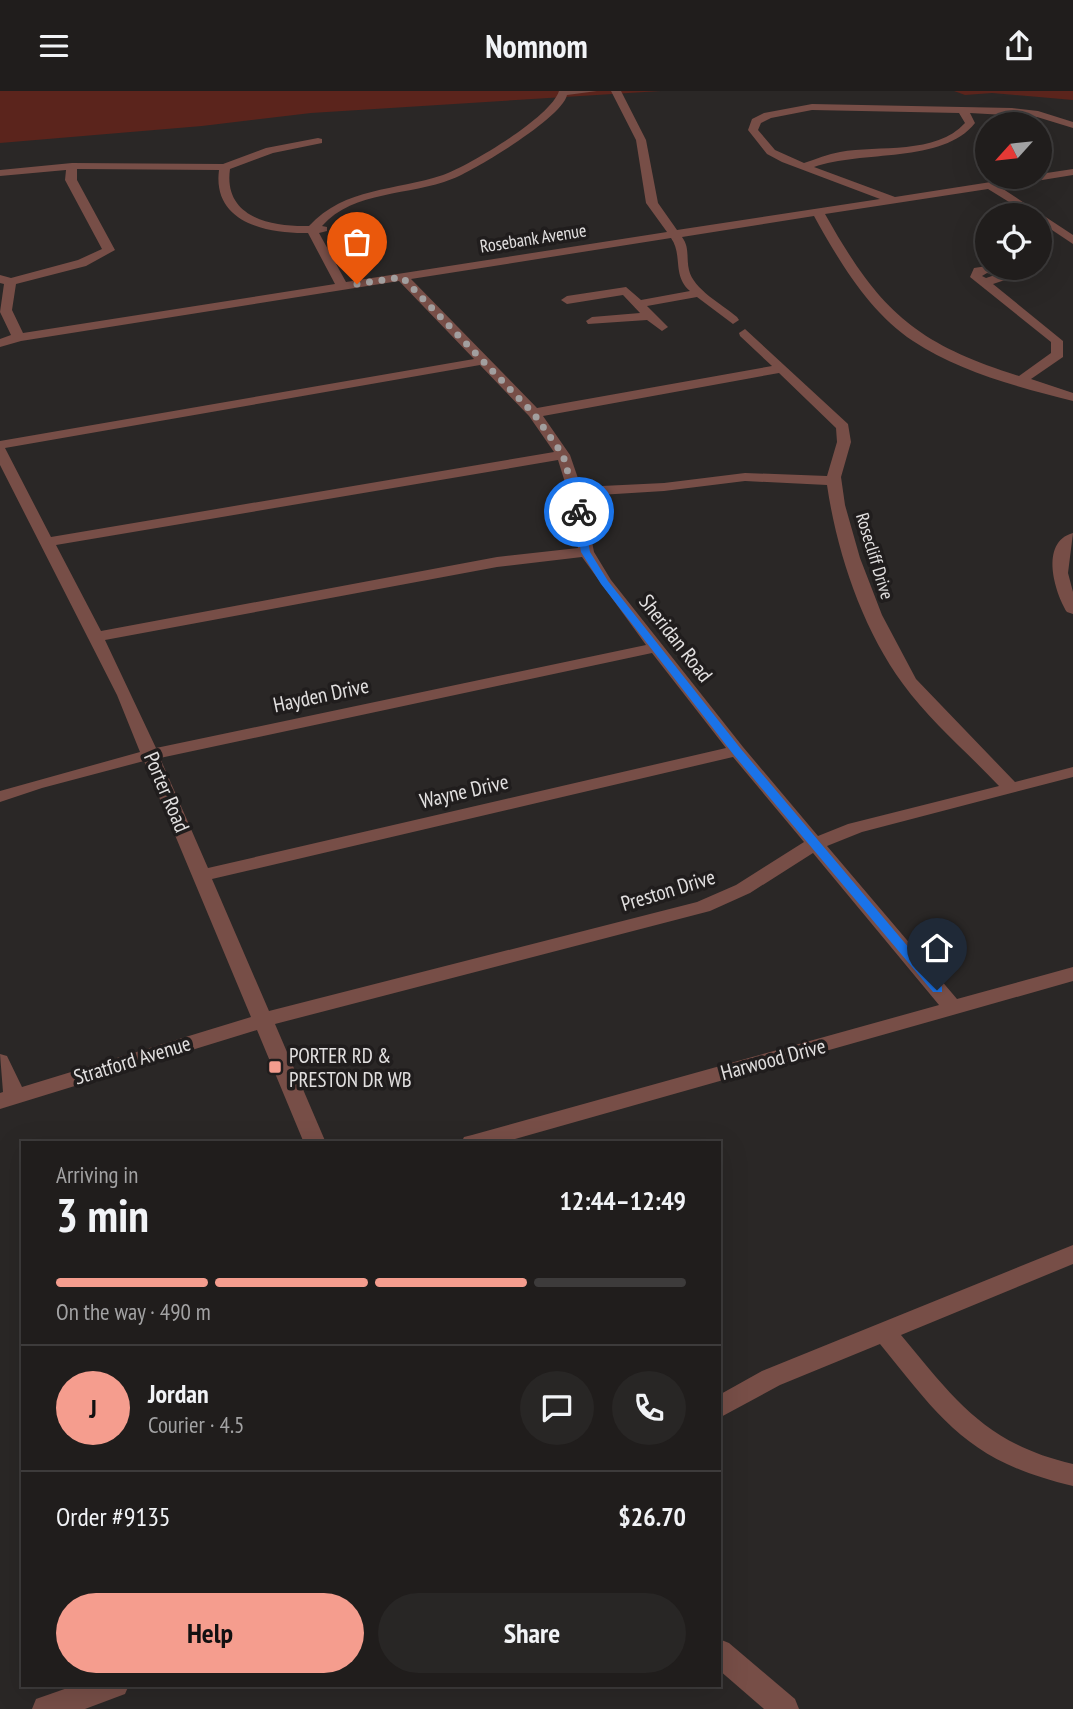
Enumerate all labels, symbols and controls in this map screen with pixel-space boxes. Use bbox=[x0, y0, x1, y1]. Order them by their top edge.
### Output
text: Nomnom bbox=[485, 25, 588, 67]
icon: menu bbox=[35, 27, 73, 65]
icon: share bbox=[1000, 27, 1038, 65]
north arrow bbox=[975, 112, 1052, 189]
map controls bbox=[975, 112, 1052, 280]
button: locate bbox=[975, 203, 1052, 280]
pin bbox=[327, 212, 387, 284]
street label: Rosebank Avenue bbox=[478, 218, 588, 258]
icon: bag bbox=[338, 223, 376, 261]
courier bbox=[544, 477, 614, 547]
icon: bike bbox=[560, 493, 598, 531]
street label: Rosecliff Drive bbox=[851, 510, 899, 602]
street label: Sheridan Road bbox=[633, 589, 719, 687]
street label: Hayden Drive bbox=[271, 672, 371, 718]
street label: Porter Road bbox=[138, 748, 196, 836]
street label: Wayne Drive bbox=[417, 768, 511, 814]
street label: Preston Drive bbox=[618, 863, 718, 917]
pin bbox=[907, 918, 967, 990]
icon: home bbox=[918, 929, 956, 967]
street label: Stratford Avenue bbox=[70, 1029, 194, 1091]
street label: Harwood Drive bbox=[718, 1032, 828, 1086]
place label: PORTER RD & PRESTON DR WB bbox=[289, 1042, 412, 1093]
marker: PORTER RD & PRESTON DR WB bbox=[267, 1059, 283, 1075]
text: Arriving in bbox=[56, 1160, 138, 1189]
text: 12:44–12:49 bbox=[559, 1184, 686, 1217]
text: 3 min bbox=[56, 1185, 149, 1245]
text: On the way · 490 m bbox=[56, 1297, 211, 1326]
button: chat bbox=[520, 1371, 594, 1445]
button: phone bbox=[612, 1371, 686, 1445]
text: Jordan bbox=[148, 1377, 209, 1410]
text: J bbox=[89, 1392, 97, 1425]
text: Courier · 4.5 bbox=[148, 1410, 244, 1439]
text: Order #9135 bbox=[56, 1500, 171, 1533]
text: $26.70 bbox=[618, 1500, 686, 1533]
button: Help bbox=[56, 1593, 364, 1673]
button: Share bbox=[378, 1593, 686, 1673]

